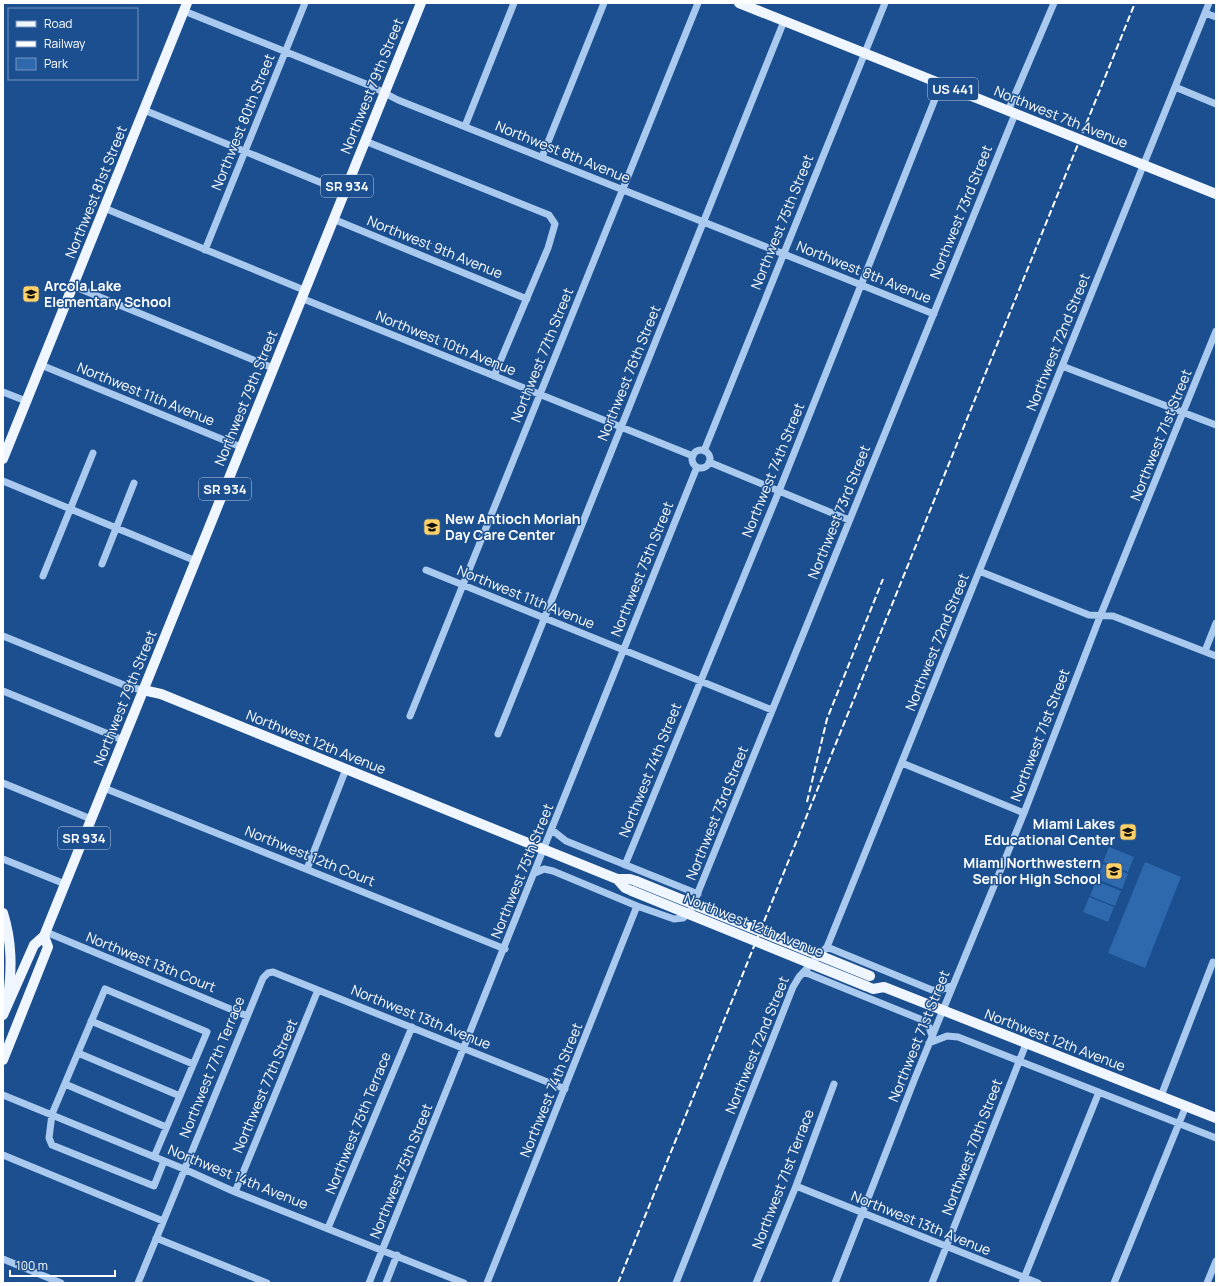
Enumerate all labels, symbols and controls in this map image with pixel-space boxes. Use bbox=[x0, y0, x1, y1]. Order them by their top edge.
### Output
legend bbox=[8, 8, 138, 80]
text: Road bbox=[44, 15, 72, 32]
street label: Northwest 79th Street bbox=[336, 15, 408, 156]
text: Railway bbox=[44, 35, 86, 52]
street label: Northwest 80th Street bbox=[206, 50, 279, 193]
text: Park bbox=[44, 55, 69, 72]
road number: US 441 bbox=[928, 78, 978, 100]
street label: Northwest 7th Avenue bbox=[991, 81, 1131, 152]
street label: Northwest 8th Avenue bbox=[493, 116, 634, 187]
street label: Northwest 81st Street bbox=[60, 122, 131, 261]
street label: Northwest 73rd Street bbox=[925, 142, 996, 282]
street label: Northwest 75th Street bbox=[746, 151, 817, 292]
road number: SR 934 bbox=[321, 175, 373, 197]
street label: Northwest 9th Avenue bbox=[365, 211, 506, 282]
street label: Northwest 8th Avenue bbox=[794, 236, 935, 307]
street label: Northwest 72nd Street bbox=[1021, 270, 1094, 413]
place label: Arcola Lake Elementary School bbox=[44, 276, 171, 311]
school or university icon: Arcola Lake Elementary School bbox=[21, 284, 41, 304]
street label: Northwest 77th Street bbox=[506, 284, 577, 425]
street label: Northwest 76th Street bbox=[593, 302, 665, 443]
street label: Northwest 10th Avenue bbox=[373, 306, 519, 379]
street label: Northwest 79th Street bbox=[210, 327, 282, 468]
street label: Northwest 11th Avenue bbox=[75, 357, 218, 430]
street label: Northwest 71st Street bbox=[1125, 366, 1196, 504]
street label: Northwest 74th Street bbox=[737, 399, 808, 540]
street label: Northwest 73rd Street bbox=[803, 442, 874, 582]
road number: SR 934 bbox=[199, 478, 251, 500]
street label: Northwest 75th Street bbox=[606, 498, 677, 639]
place label: New Antioch Moriah Day Care Center bbox=[445, 509, 581, 544]
school or university icon: New Antioch Moriah Day Care Center bbox=[422, 517, 442, 537]
street label: Northwest 11th Avenue bbox=[455, 560, 598, 633]
street label: Northwest 72nd Street bbox=[900, 570, 973, 713]
street label: Northwest 79th Street bbox=[89, 627, 161, 768]
street label: Northwest 71st Street bbox=[1005, 665, 1074, 804]
street label: Northwest 74th Street bbox=[614, 699, 685, 840]
street label: Northwest 12th Avenue bbox=[243, 705, 389, 778]
street label: Northwest 73rd Street bbox=[681, 743, 752, 883]
street label: Northwest 75th Street bbox=[486, 800, 557, 941]
place label: Miami Lakes Educational Center bbox=[984, 814, 1115, 849]
street label: Northwest 12th Court bbox=[242, 821, 378, 890]
school or university icon: Miami Lakes Educational Center bbox=[1118, 822, 1138, 842]
road number: SR 934 bbox=[58, 827, 110, 849]
place label: Miami Northwestern Senior High School bbox=[963, 853, 1101, 888]
school or university icon: Miami Northwestern Senior High School bbox=[1104, 861, 1124, 881]
street label: Northwest 12th Avenue bbox=[681, 888, 827, 961]
street label: Northwest 13th Court bbox=[83, 927, 219, 996]
street label: Northwest 71st Street bbox=[883, 967, 954, 1105]
street label: Northwest 72nd Street bbox=[720, 973, 793, 1116]
street label: Northwest 13th Avenue bbox=[349, 980, 494, 1053]
street label: Northwest 77th Terrace bbox=[174, 993, 249, 1140]
street label: Northwest 12th Avenue bbox=[982, 1004, 1128, 1075]
street label: Northwest 77th Street bbox=[228, 1016, 301, 1156]
street label: Northwest 74th Street bbox=[515, 1019, 586, 1160]
street label: Northwest 75th Terrace bbox=[320, 1049, 395, 1197]
street label: Northwest 70th Street bbox=[937, 1076, 1006, 1218]
street label: Northwest 75th Street bbox=[365, 1100, 436, 1241]
street label: Northwest 71st Terrace bbox=[747, 1106, 818, 1251]
street label: Northwest 14th Avenue bbox=[165, 1140, 311, 1213]
street label: Northwest 13th Avenue bbox=[849, 1186, 994, 1259]
scale bar bbox=[10, 1252, 115, 1278]
text: 100 m bbox=[16, 1257, 48, 1274]

